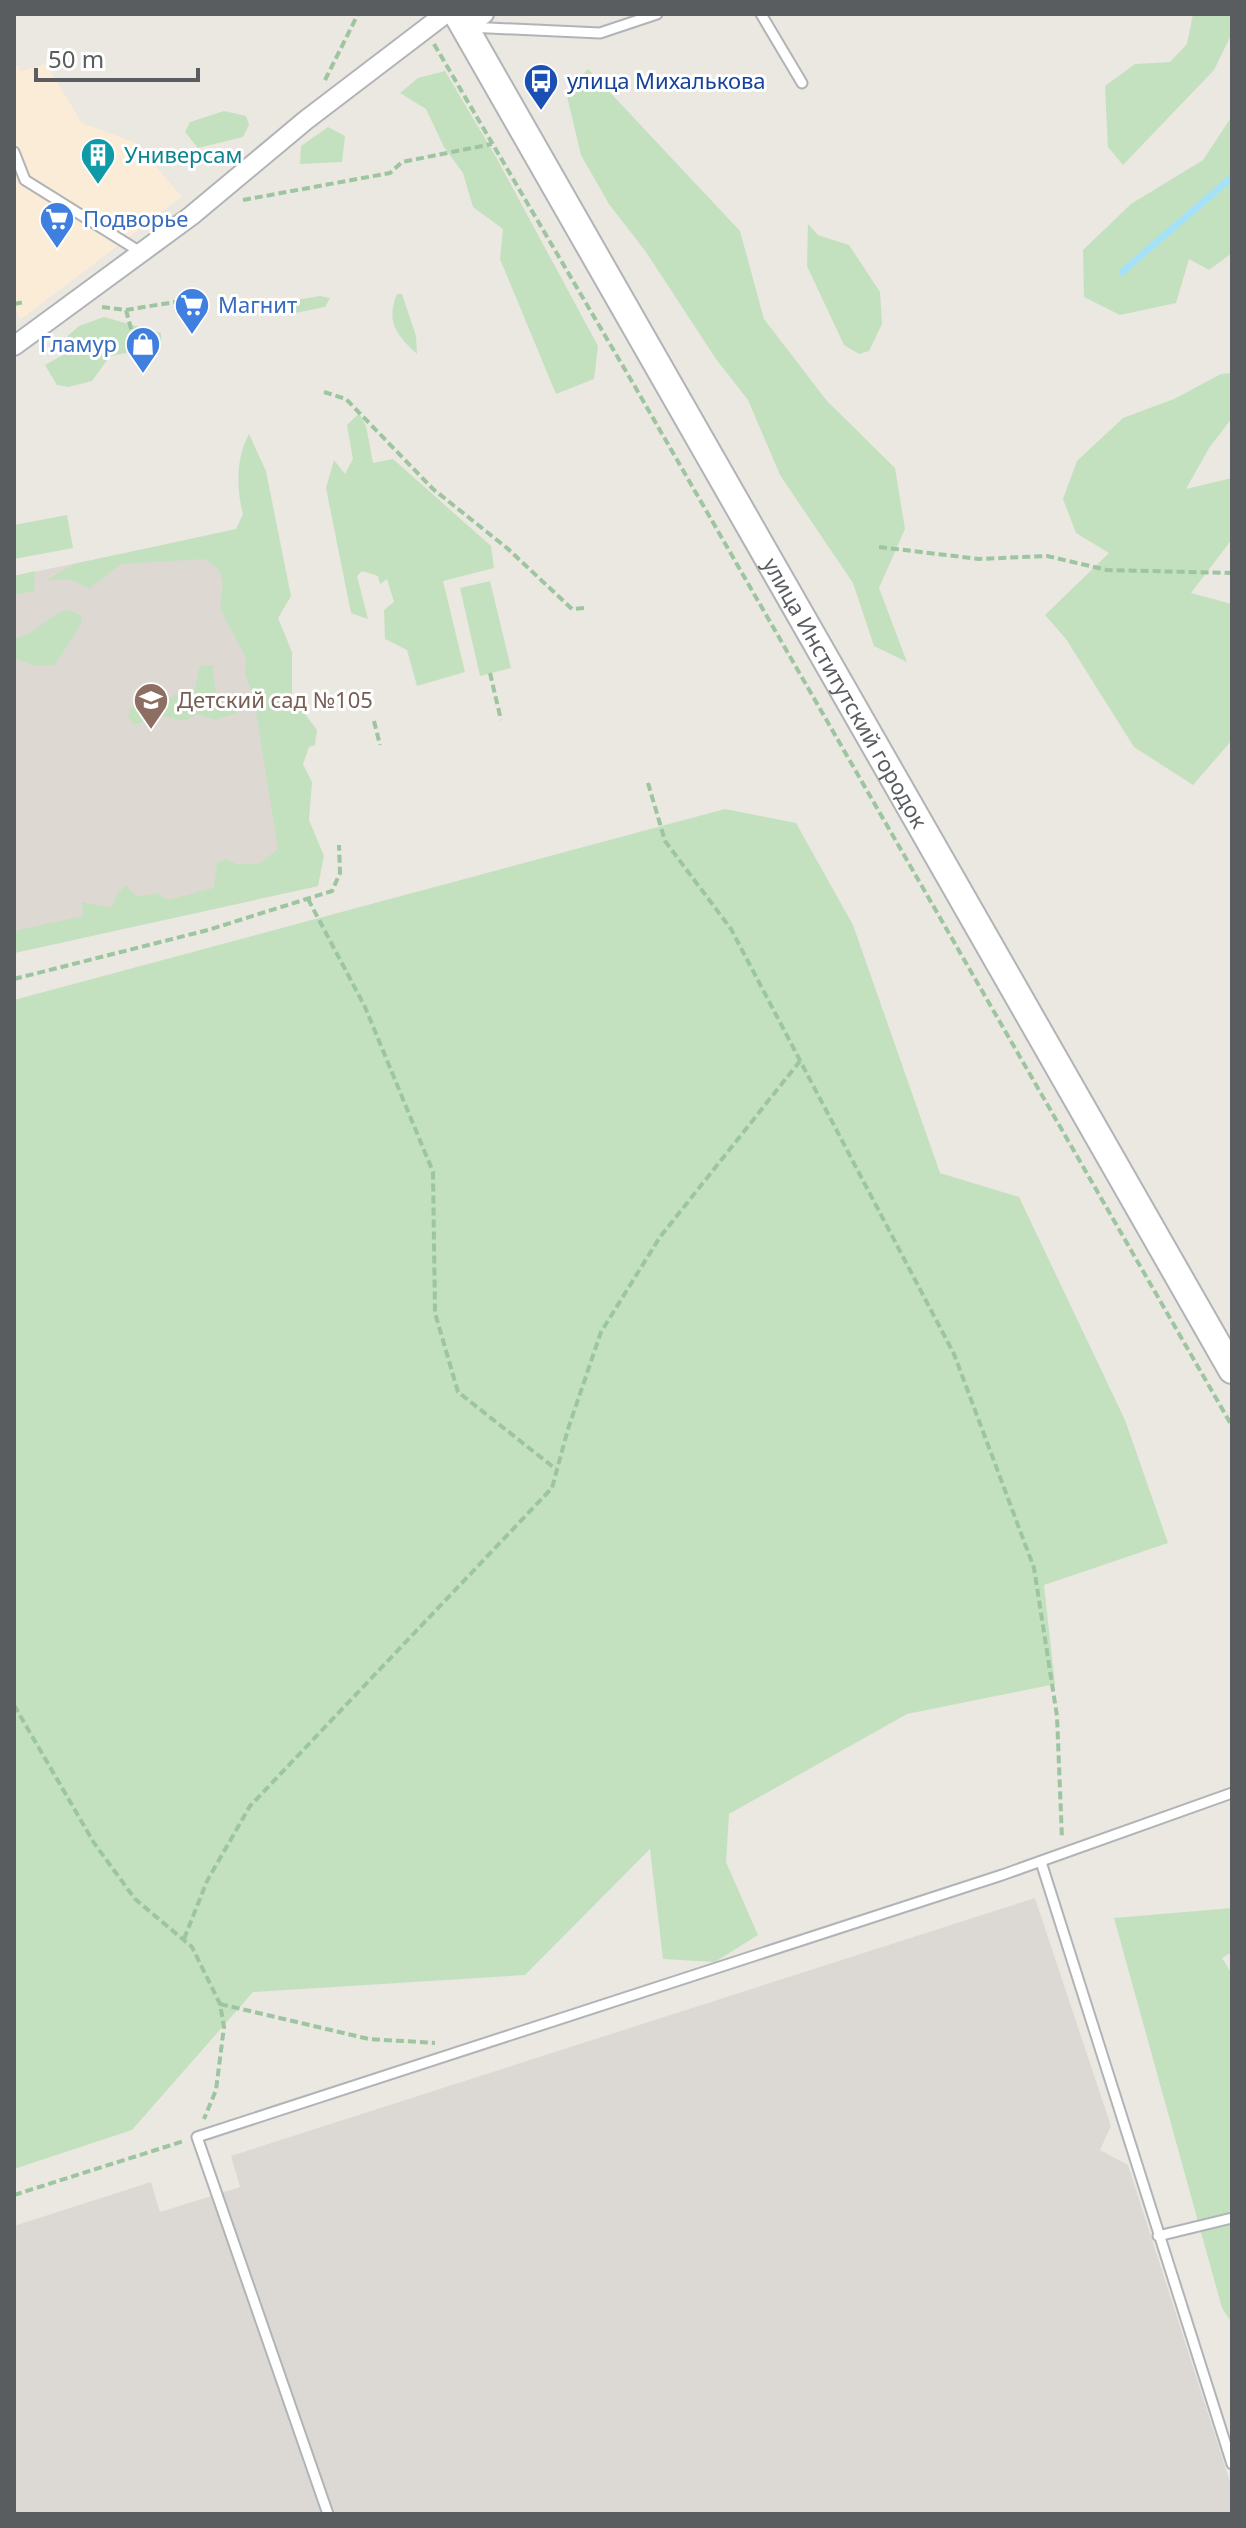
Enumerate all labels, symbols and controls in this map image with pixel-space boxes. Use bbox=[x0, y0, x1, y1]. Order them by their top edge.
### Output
scale bar bbox=[36, 32, 198, 82]
text: 50 m bbox=[48, 42, 104, 75]
bus stop icon: улица Михалькова bbox=[522, 62, 560, 112]
place label: улица Михалькова bbox=[567, 65, 766, 95]
building icon: Универсам bbox=[79, 136, 117, 186]
place label: Универсам bbox=[124, 139, 242, 169]
supermarket icon: Подворье bbox=[38, 200, 76, 250]
place label: Подворье bbox=[83, 203, 188, 233]
supermarket icon: Магнит bbox=[173, 286, 211, 336]
place label: Магнит bbox=[218, 289, 297, 319]
shop icon: Гламур bbox=[124, 325, 162, 375]
place label: Гламур bbox=[40, 328, 117, 358]
street label: улица Институтский городок bbox=[757, 552, 935, 833]
school or university icon: Детский сад №105 bbox=[132, 681, 170, 731]
place label: Детский сад №105 bbox=[177, 684, 373, 714]

